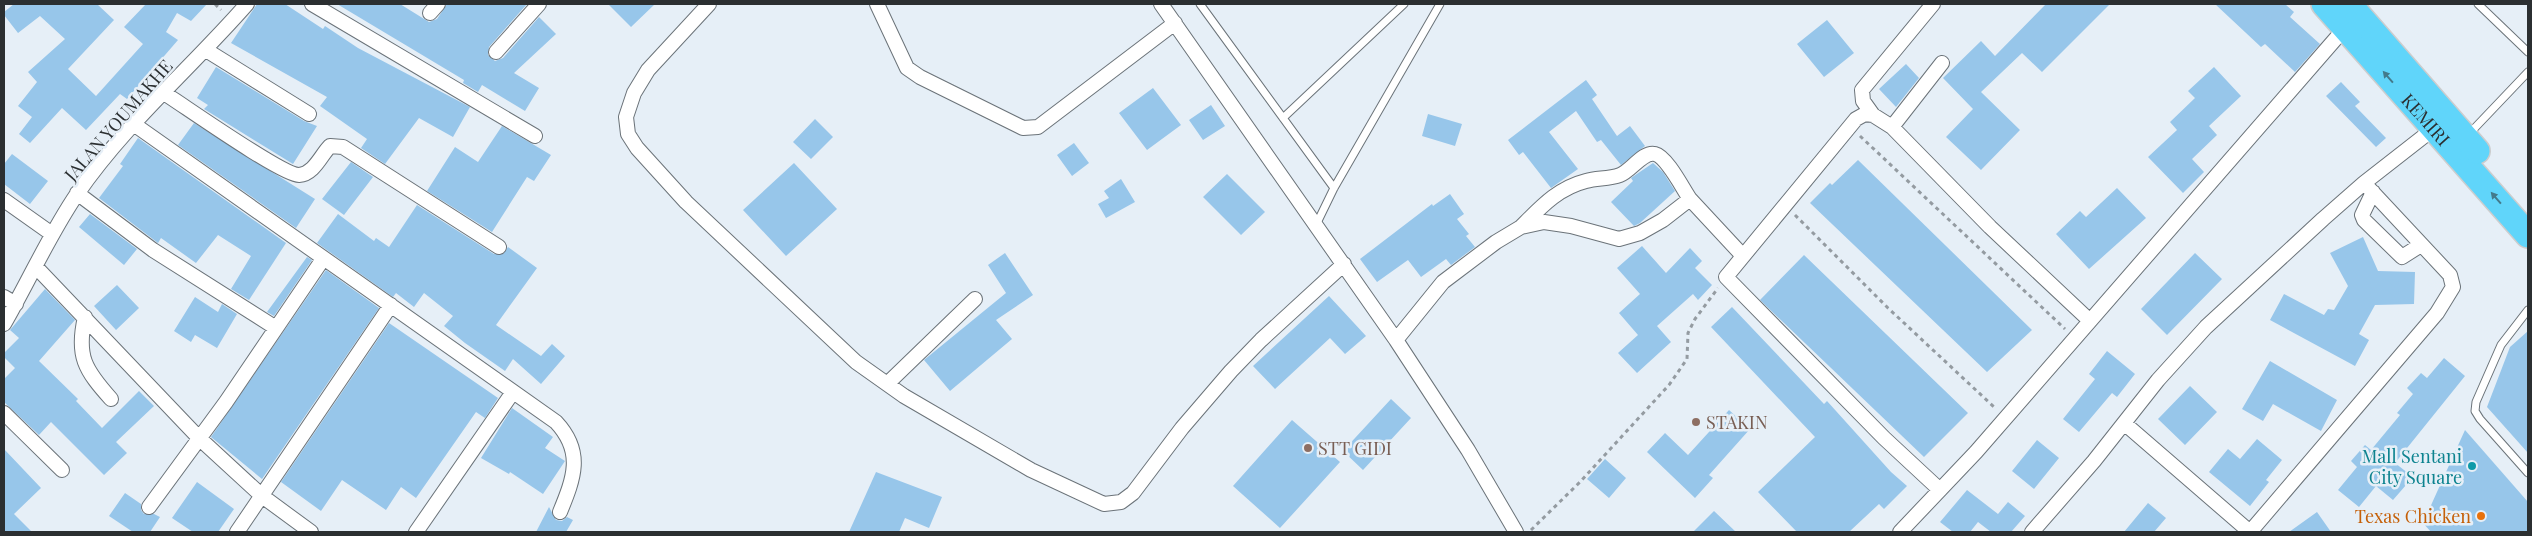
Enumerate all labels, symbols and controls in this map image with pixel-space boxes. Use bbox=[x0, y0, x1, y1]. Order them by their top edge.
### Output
street label: JALAN YOUMAKHE bbox=[58, 54, 177, 187]
one-way arrow bbox=[2382, 71, 2394, 83]
street label: KEMIRI bbox=[2396, 88, 2456, 151]
one-way arrow bbox=[2490, 193, 2502, 205]
place label: STAKIN bbox=[1706, 410, 1768, 434]
marker: STAKIN bbox=[1690, 416, 1702, 428]
place label: STT GIDI bbox=[1318, 436, 1392, 460]
marker: STT GIDI bbox=[1302, 442, 1314, 454]
place label: Mall Sentani City Square bbox=[2362, 444, 2462, 489]
marker: Mall Sentani City Square bbox=[2466, 460, 2478, 472]
place label: Texas Chicken bbox=[2355, 504, 2471, 528]
marker: Texas Chicken bbox=[2475, 510, 2487, 522]

